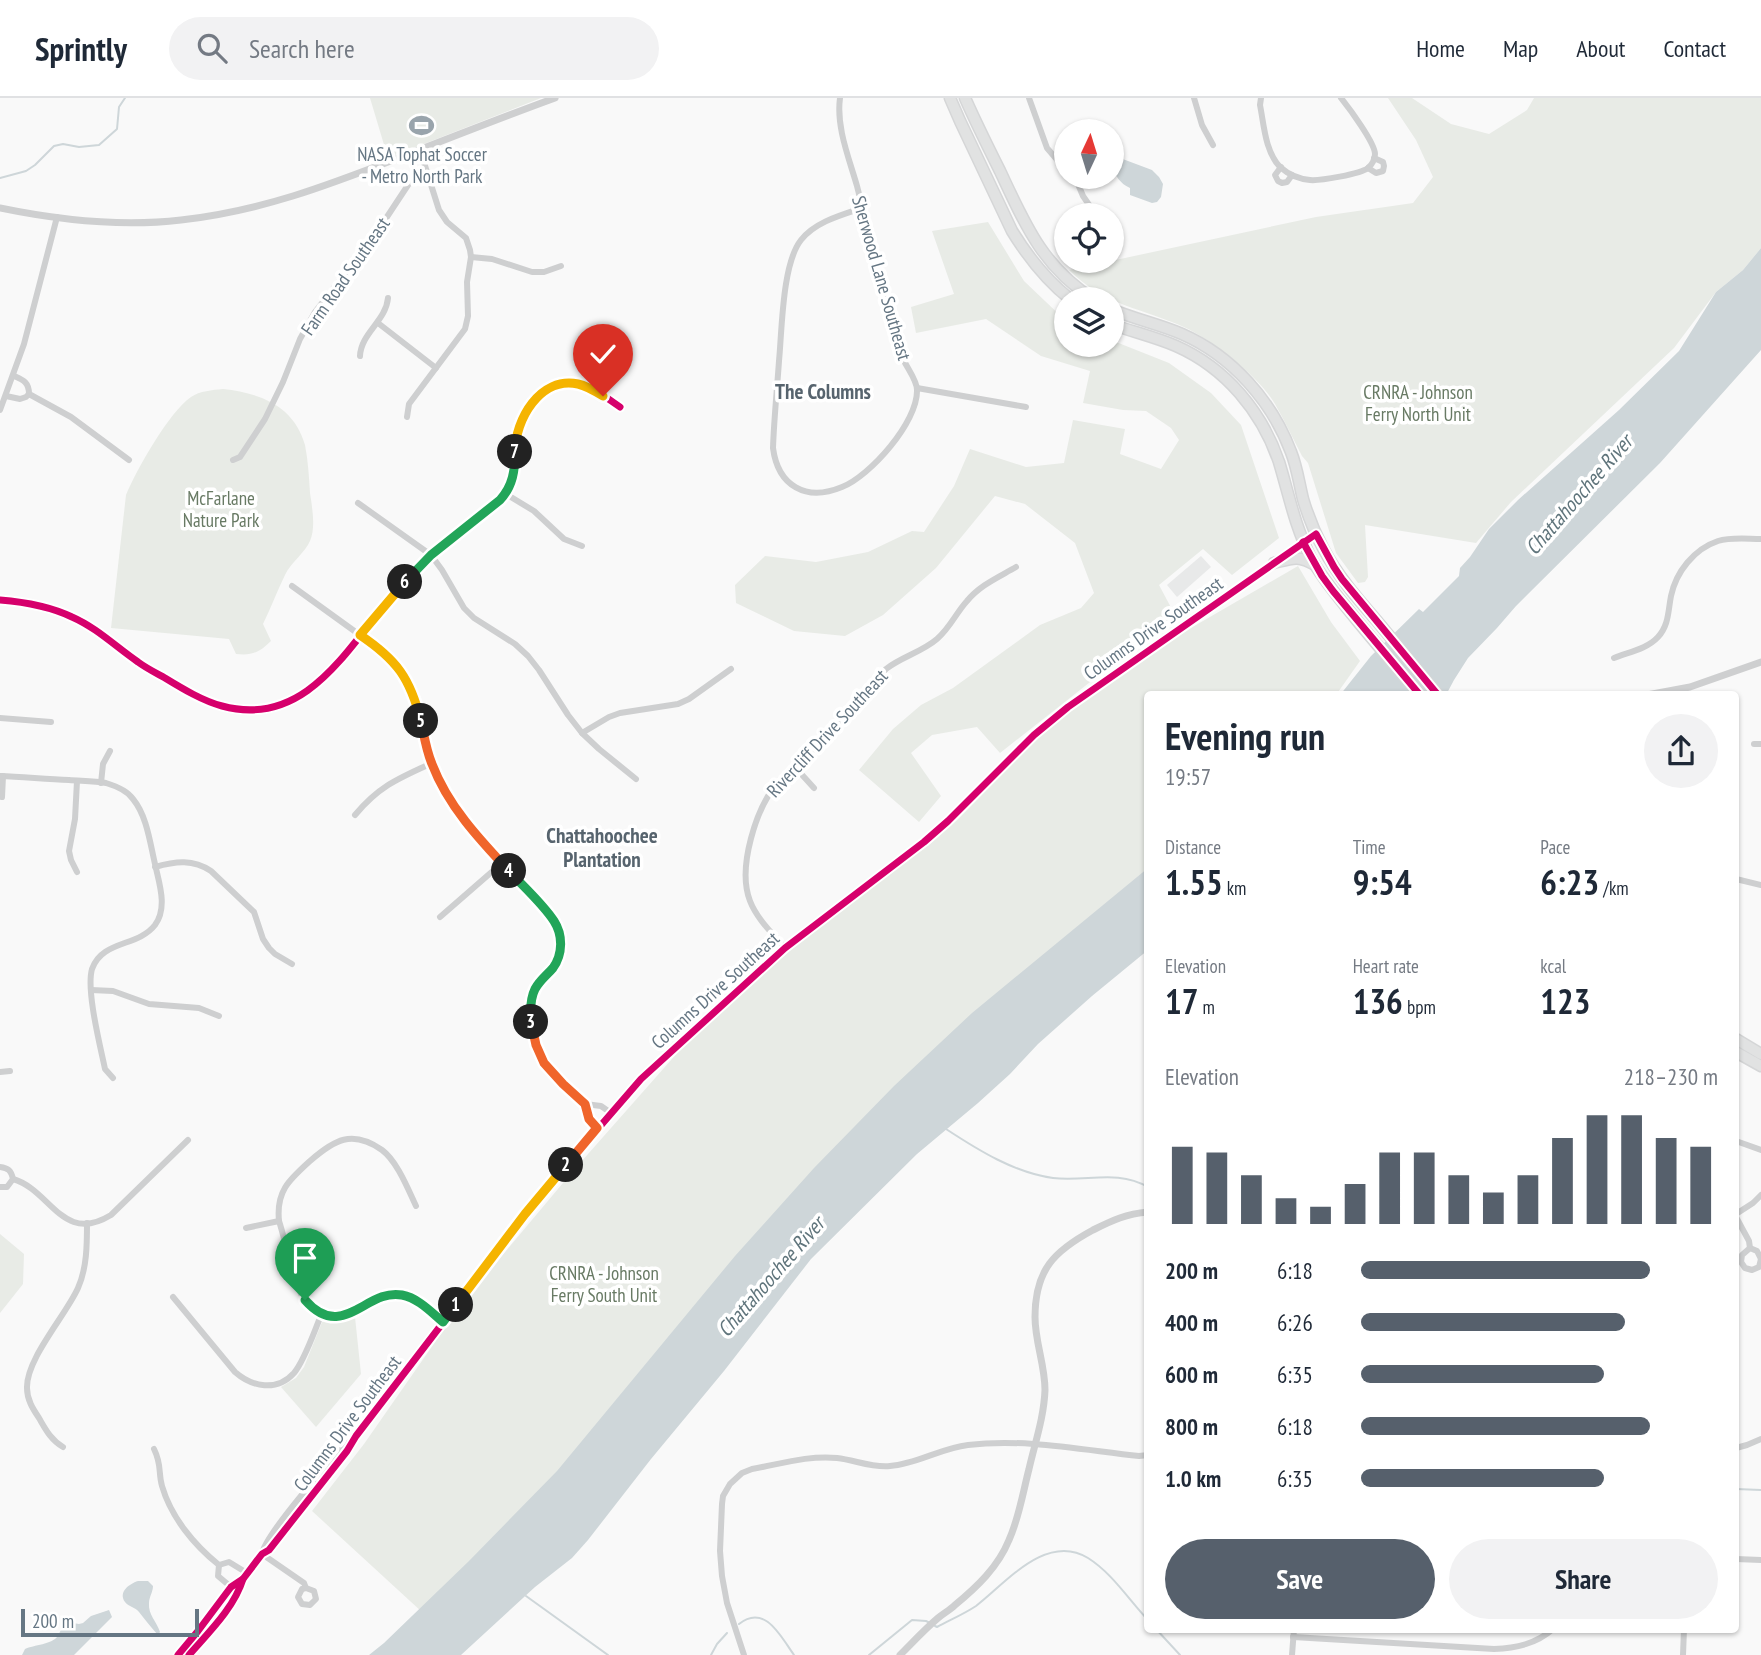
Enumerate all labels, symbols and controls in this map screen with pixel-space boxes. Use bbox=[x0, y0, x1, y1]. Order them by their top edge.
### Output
search box bbox=[169, 17, 659, 80]
text: Sprintly bbox=[35, 27, 127, 70]
icon: search bbox=[193, 29, 231, 67]
text: Search here bbox=[249, 32, 355, 65]
text: Home bbox=[1416, 33, 1465, 64]
text: Map bbox=[1503, 33, 1538, 64]
text: About bbox=[1576, 33, 1625, 64]
text: Contact bbox=[1663, 33, 1726, 64]
sports icon: NASA Tophat Soccer - Metro North Park bbox=[408, 112, 436, 140]
north arrow bbox=[1054, 119, 1124, 189]
map controls bbox=[1054, 119, 1124, 357]
place label: NASA Tophat Soccer - Metro North Park bbox=[357, 142, 488, 188]
street label: Sherwood Lane Southeast bbox=[847, 193, 917, 364]
button: locate bbox=[1054, 203, 1124, 273]
street label: Farm Road Southeast bbox=[295, 212, 395, 340]
button: layers bbox=[1054, 287, 1124, 357]
pin bbox=[573, 324, 633, 396]
icon: check bbox=[584, 335, 622, 373]
district label: The Columns bbox=[775, 378, 871, 405]
park label: CRNRA - Johnson Ferry North Unit bbox=[1363, 380, 1473, 426]
water label: Chattahoochee River bbox=[1519, 427, 1640, 560]
pin: 7 bbox=[498, 434, 532, 470]
text: 7 bbox=[510, 439, 519, 463]
park label: McFarlane Nature Park bbox=[183, 486, 260, 532]
pin: 6 bbox=[388, 564, 422, 600]
text: 6 bbox=[400, 569, 409, 593]
street label: Columns Drive Southeast bbox=[1079, 571, 1228, 685]
street label: Rivercliff Drive Southeast bbox=[761, 663, 893, 802]
pin: 5 bbox=[404, 704, 438, 738]
text: 5 bbox=[416, 708, 425, 732]
text: Evening run bbox=[1165, 711, 1325, 760]
button: share bbox=[1644, 714, 1718, 788]
text: 19:57 bbox=[1165, 762, 1211, 791]
district label: Chattahoochee Plantation bbox=[546, 822, 658, 873]
text: Distance bbox=[1165, 835, 1221, 859]
text: Time bbox=[1353, 835, 1386, 859]
text: Pace bbox=[1540, 835, 1570, 859]
pin: 4 bbox=[491, 854, 526, 888]
text: 4 bbox=[504, 858, 513, 882]
text: 1.55 bbox=[1165, 859, 1223, 905]
text: 9:54 bbox=[1353, 859, 1412, 905]
text: 6:23 bbox=[1540, 859, 1599, 905]
text: km bbox=[1223, 876, 1246, 900]
text: /km bbox=[1599, 876, 1629, 900]
street label: Columns Drive Southeast bbox=[646, 926, 785, 1054]
text: Elevation bbox=[1165, 954, 1226, 978]
text: Heart rate bbox=[1353, 954, 1419, 978]
text: kcal bbox=[1540, 954, 1566, 978]
text: 17 bbox=[1165, 978, 1198, 1024]
text: 136 bbox=[1353, 978, 1403, 1024]
text: 123 bbox=[1540, 978, 1591, 1024]
text: m bbox=[1198, 995, 1215, 1019]
text: bpm bbox=[1403, 995, 1436, 1019]
pin: 3 bbox=[514, 1004, 548, 1040]
text: 3 bbox=[526, 1009, 535, 1033]
text: Elevation bbox=[1165, 1062, 1239, 1091]
text: 218–230 m bbox=[1624, 1062, 1718, 1091]
pin: 2 bbox=[548, 1148, 584, 1182]
text: 2 bbox=[561, 1152, 570, 1176]
water label: Chattahoochee River bbox=[711, 1209, 832, 1342]
pin bbox=[275, 1228, 335, 1300]
icon: arrive bbox=[286, 1239, 324, 1277]
text: 200 m bbox=[1165, 1256, 1218, 1285]
text: 6:18 bbox=[1277, 1256, 1313, 1285]
park label: CRNRA - Johnson Ferry South Unit bbox=[549, 1261, 659, 1307]
pin: 1 bbox=[438, 1288, 474, 1322]
text: 1 bbox=[451, 1292, 460, 1316]
text: 400 m bbox=[1165, 1308, 1218, 1337]
text: 6:26 bbox=[1277, 1308, 1313, 1337]
street label: Columns Drive Southeast bbox=[288, 1350, 406, 1496]
text: 600 m bbox=[1165, 1360, 1218, 1389]
text: 6:35 bbox=[1277, 1360, 1313, 1389]
text: 800 m bbox=[1165, 1412, 1218, 1441]
text: 6:18 bbox=[1277, 1412, 1313, 1441]
text: 1.0 km bbox=[1165, 1464, 1221, 1493]
text: 6:35 bbox=[1277, 1464, 1313, 1493]
button: Save bbox=[1165, 1539, 1435, 1619]
button: Share bbox=[1449, 1539, 1718, 1619]
scale bar bbox=[21, 1606, 200, 1638]
text: 200 m bbox=[32, 1609, 74, 1633]

